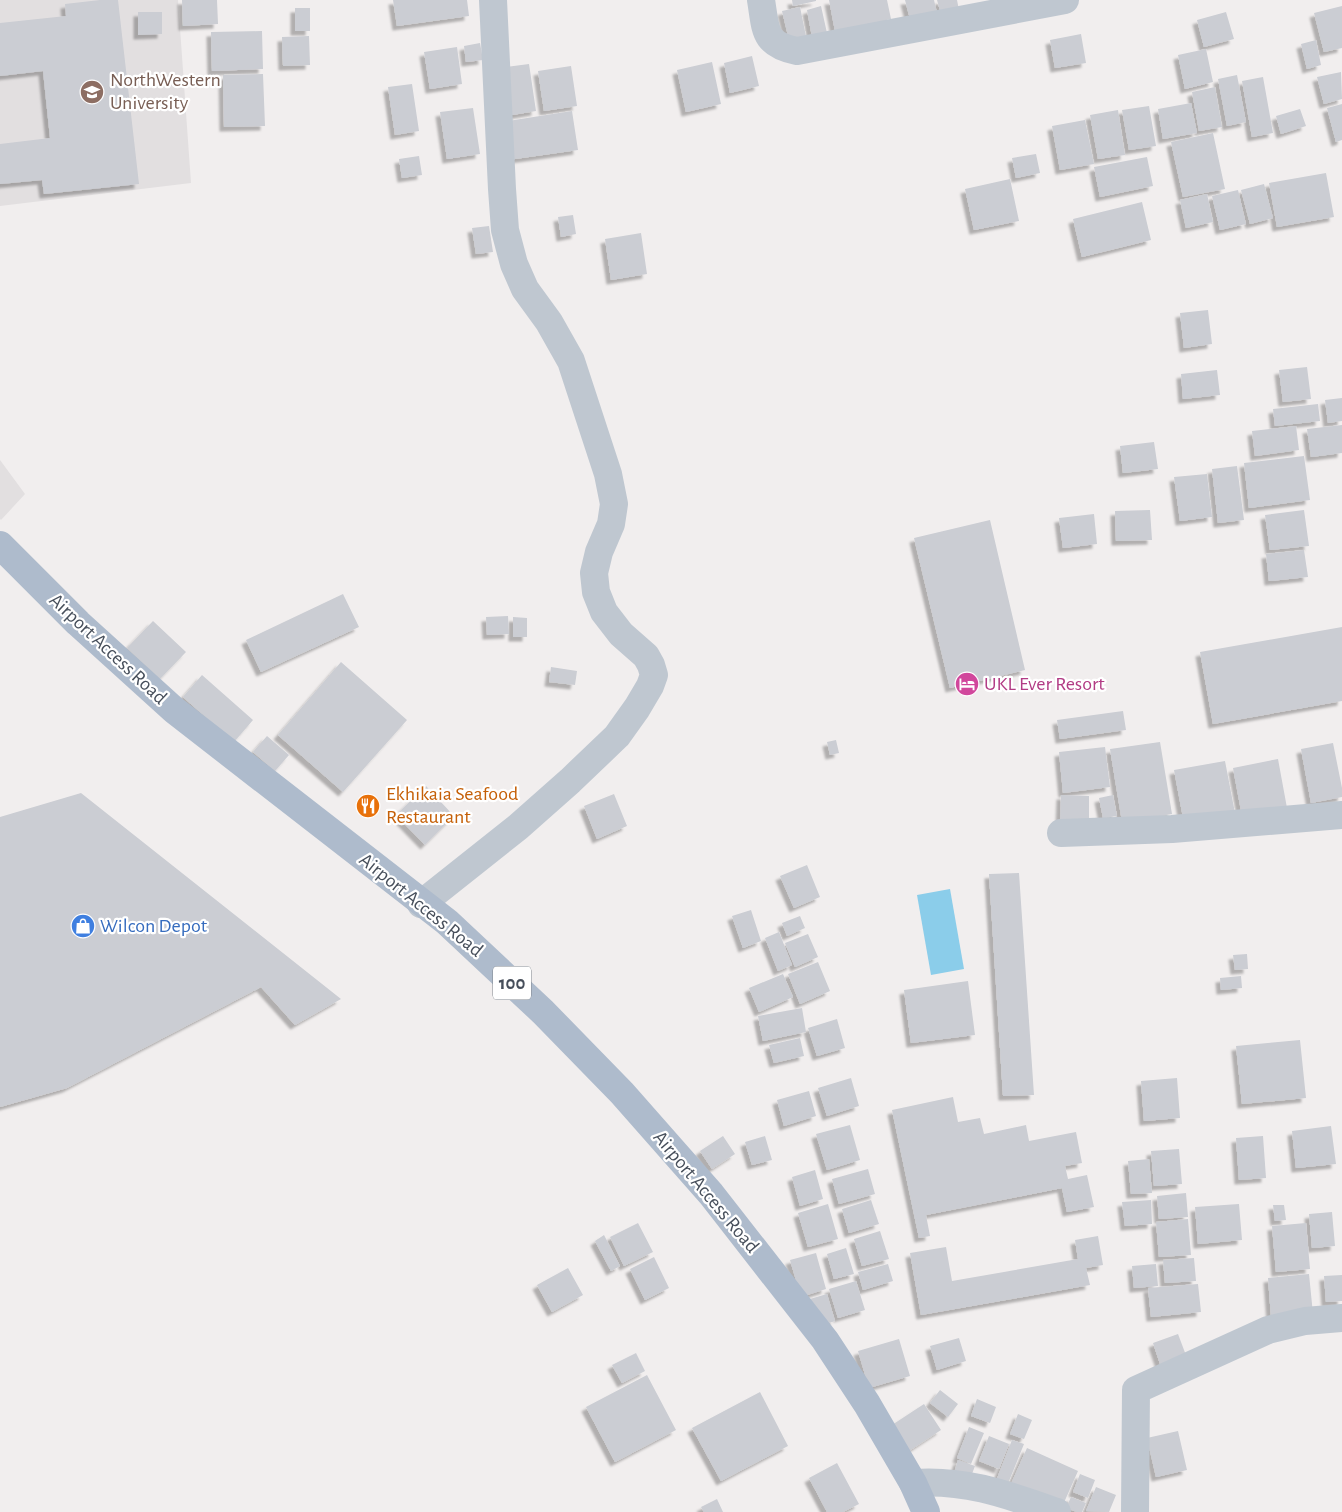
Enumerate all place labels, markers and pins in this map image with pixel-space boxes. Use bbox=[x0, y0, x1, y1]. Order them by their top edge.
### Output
place label: NorthWestern University bbox=[110, 70, 221, 113]
school or university icon: NorthWestern University bbox=[79, 79, 105, 105]
hotel icon: UKL Ever Resort bbox=[954, 671, 980, 697]
place label: UKL Ever Resort bbox=[984, 674, 1105, 694]
place label: Ekhikaia Seafood Restaurant bbox=[386, 784, 518, 827]
restaurant icon: Ekhikaia Seafood Restaurant bbox=[355, 793, 381, 819]
shop icon: Wilcon Depot bbox=[70, 913, 96, 939]
place label: Wilcon Depot bbox=[100, 916, 208, 936]

